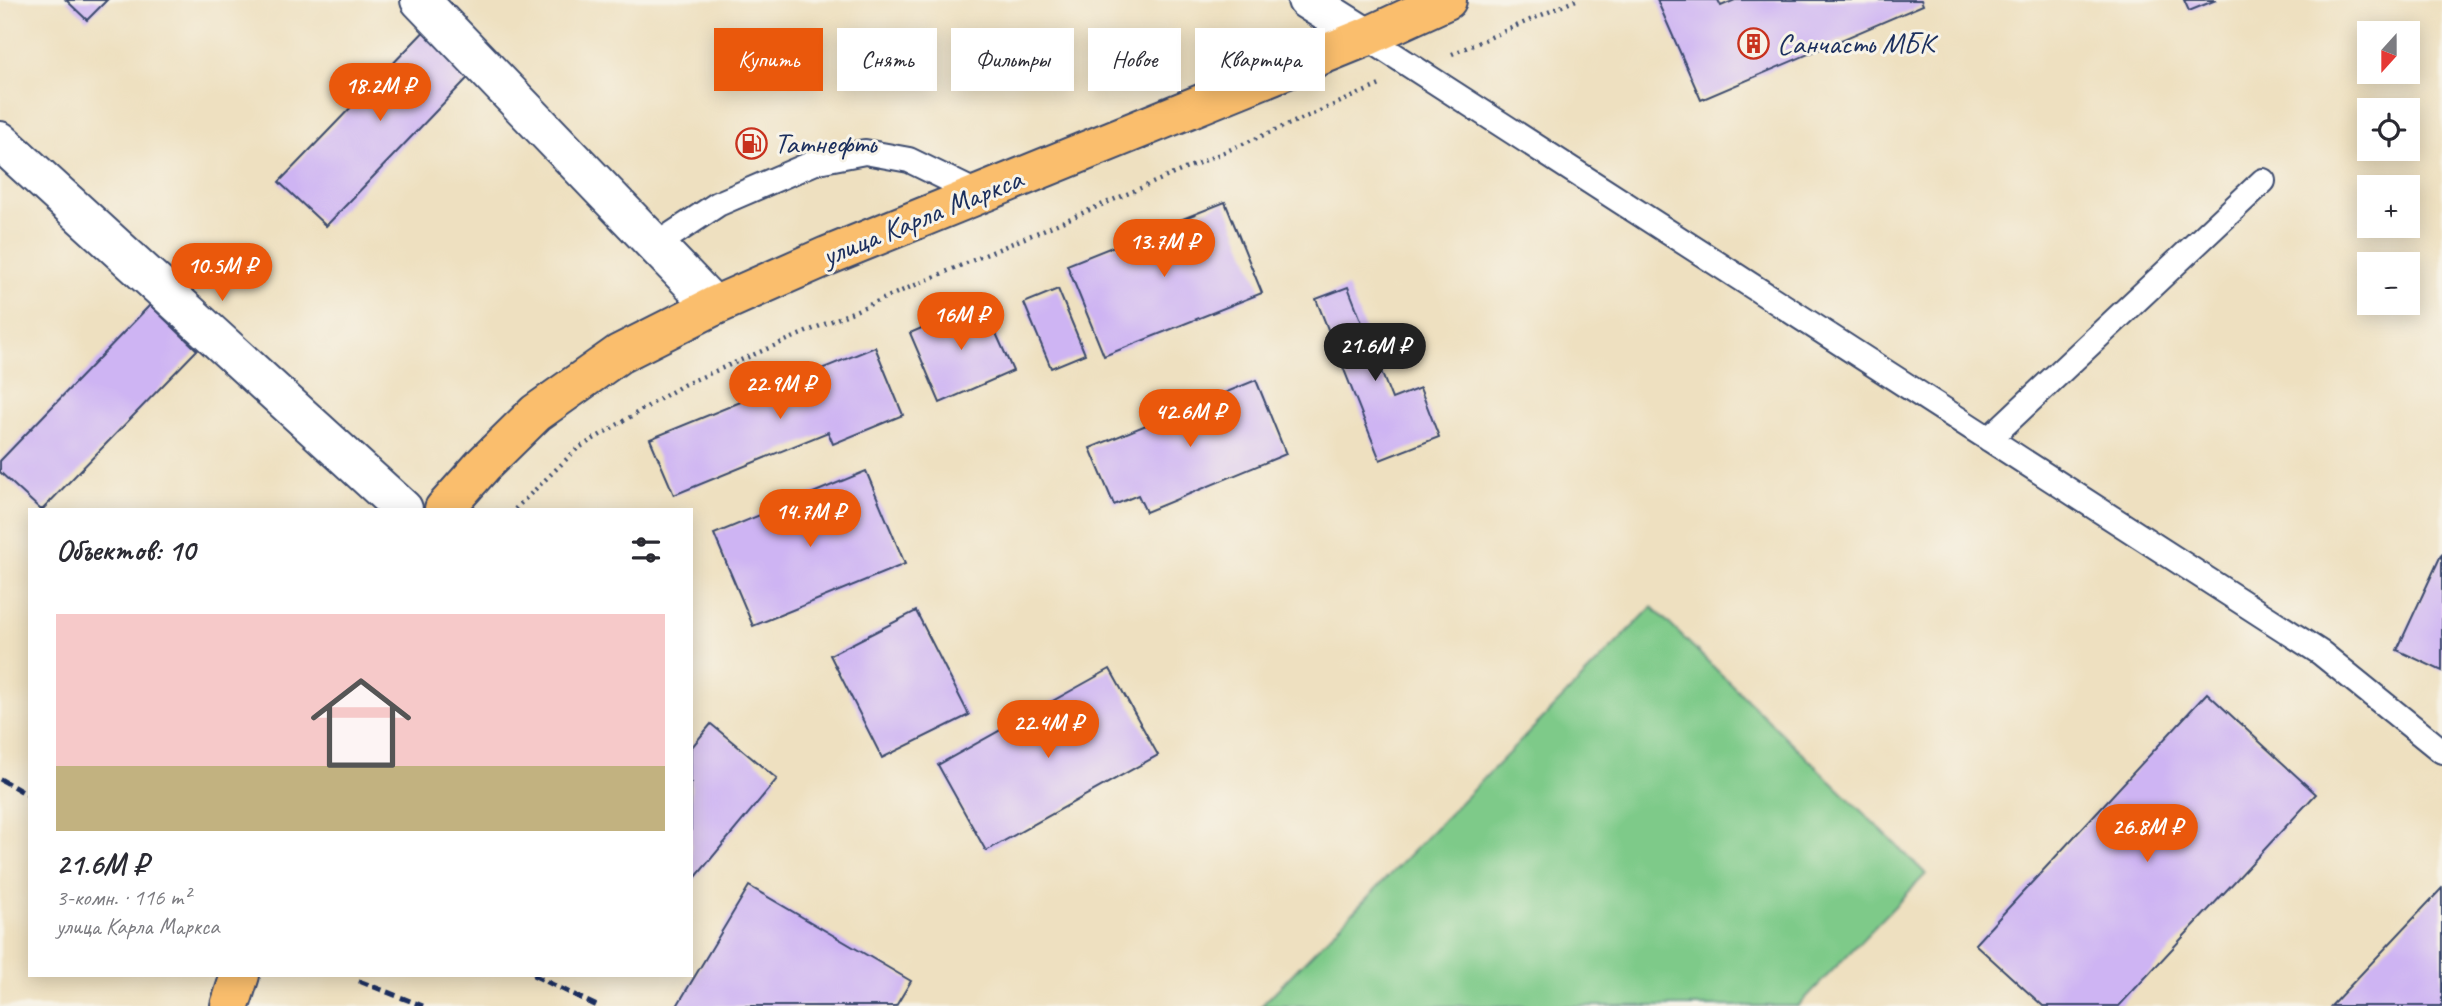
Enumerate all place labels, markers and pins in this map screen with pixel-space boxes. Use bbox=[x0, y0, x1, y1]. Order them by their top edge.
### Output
place label: Санчасть МБК bbox=[1777, 24, 1939, 62]
building icon: Санчасть МБК bbox=[1737, 26, 1771, 60]
pin: 18.2M ₽ bbox=[315, 64, 445, 123]
place label: Татнефть bbox=[774, 124, 878, 162]
fuel station icon: Татнефть bbox=[734, 126, 768, 160]
pin: 13.7M ₽ bbox=[1099, 219, 1229, 279]
pin: 10.5M ₽ bbox=[157, 244, 287, 303]
pin: 16M ₽ bbox=[912, 292, 1010, 352]
pin: 21.6M ₽ bbox=[1310, 324, 1440, 383]
pin: 22.9M ₽ bbox=[715, 362, 845, 421]
pin: 42.6M ₽ bbox=[1125, 390, 1255, 449]
pin: 14.7M ₽ bbox=[745, 490, 875, 549]
pin: 22.4M ₽ bbox=[983, 700, 1113, 760]
pin: 26.8M ₽ bbox=[2082, 804, 2212, 864]

